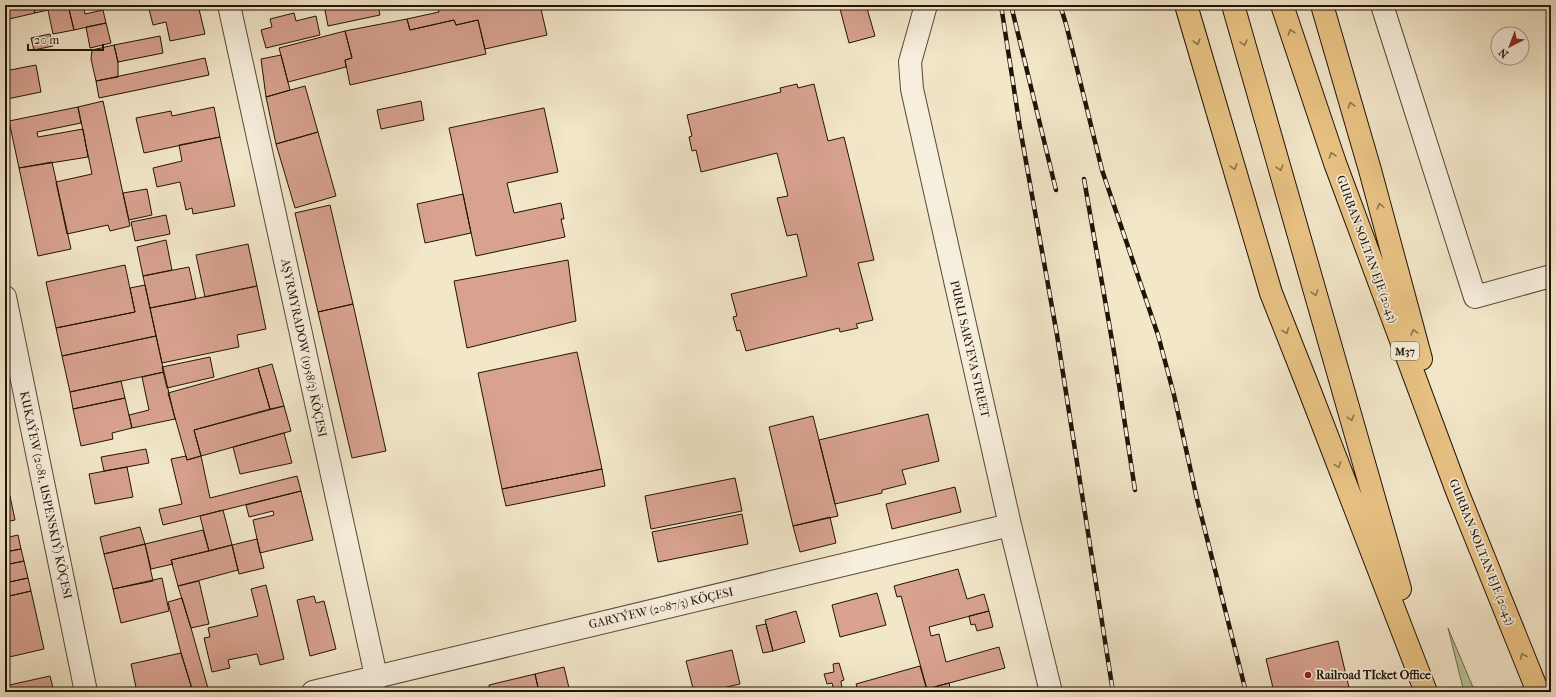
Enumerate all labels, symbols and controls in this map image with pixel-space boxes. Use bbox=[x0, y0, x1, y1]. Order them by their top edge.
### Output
scale bar bbox=[28, 26, 103, 52]
north arrow bbox=[1490, 26, 1530, 66]
one-way arrow bbox=[1287, 28, 1296, 35]
text: 20 m bbox=[34, 33, 59, 47]
one-way arrow bbox=[1192, 39, 1201, 46]
one-way arrow bbox=[1239, 39, 1248, 46]
text: N bbox=[1496, 45, 1511, 61]
one-way arrow bbox=[1347, 102, 1356, 109]
one-way arrow bbox=[1328, 152, 1337, 159]
one-way arrow bbox=[1229, 163, 1238, 170]
one-way arrow bbox=[1275, 164, 1284, 171]
street label: GURBAN SOLTAN EJE (2043) bbox=[1334, 173, 1400, 325]
one-way arrow bbox=[1376, 203, 1385, 210]
street label: AŞYRMYRADOW (1958/3) KÖÇESI bbox=[278, 256, 331, 439]
street label: PURLI SARYEVA STREET bbox=[947, 279, 993, 420]
one-way arrow bbox=[1310, 289, 1319, 296]
one-way arrow bbox=[1281, 326, 1289, 334]
one-way arrow bbox=[1410, 328, 1419, 335]
road number: M37 bbox=[1391, 342, 1419, 360]
street label: KUKAÝEW (2081, USPENSKIÝ) KÖÇESI bbox=[17, 390, 76, 601]
one-way arrow bbox=[1346, 414, 1355, 421]
one-way arrow bbox=[1334, 461, 1342, 468]
street label: GURBAN SOLTAN EJE (2043) bbox=[1446, 477, 1518, 627]
street label: GARYÝEW (2087/3) KÖÇESI bbox=[587, 583, 735, 631]
one-way arrow bbox=[1520, 652, 1528, 659]
place label: Railroad TIcket Office bbox=[1316, 668, 1431, 682]
marker: Railroad TIcket Office bbox=[1303, 670, 1313, 680]

